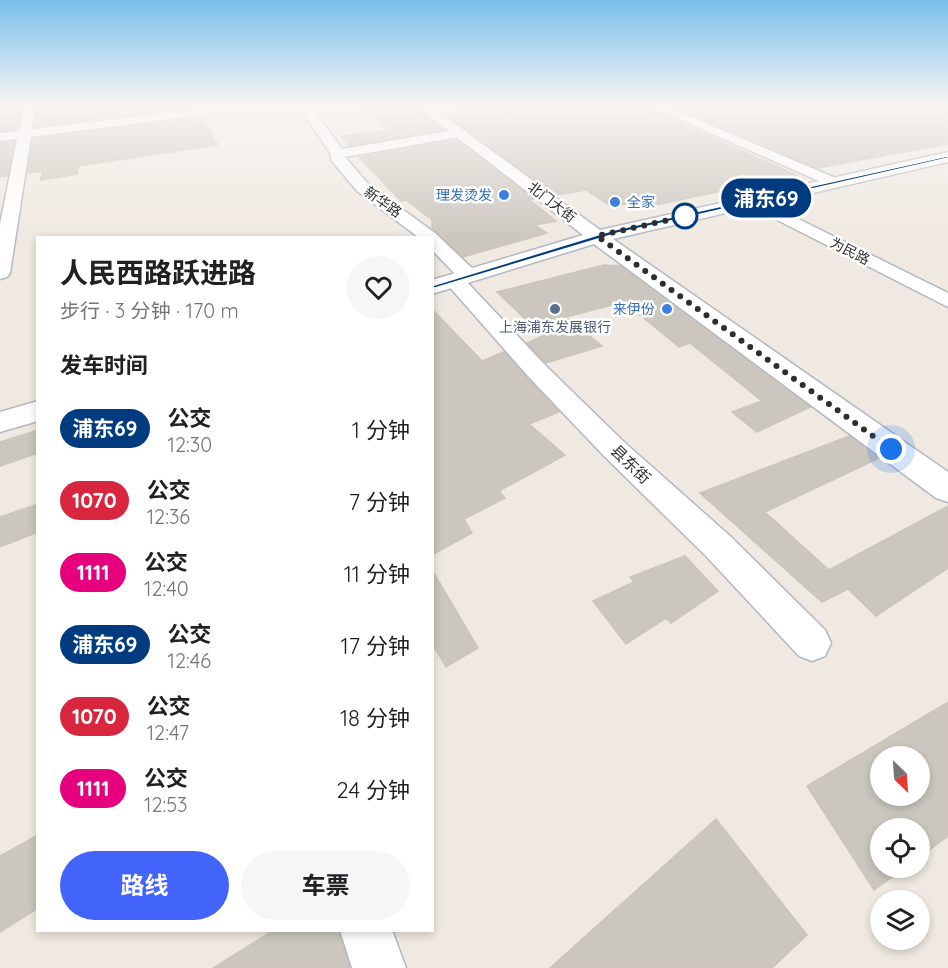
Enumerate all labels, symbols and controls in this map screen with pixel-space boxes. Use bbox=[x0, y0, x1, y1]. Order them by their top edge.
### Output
street label: 北门大街 bbox=[524, 178, 580, 226]
line badge: 浦东69 bbox=[724, 178, 808, 218]
street label: 新华路 bbox=[361, 183, 405, 221]
text: 浦东69 bbox=[733, 185, 799, 211]
place label: 理发烫发 bbox=[436, 186, 492, 204]
marker: 理发烫发 bbox=[497, 188, 511, 202]
place label: 全家 bbox=[627, 193, 655, 211]
marker: 全家 bbox=[608, 195, 622, 209]
unlabelled marker bbox=[672, 203, 698, 229]
street label: 为民路 bbox=[827, 233, 873, 269]
text: 人民西路跃进路 bbox=[60, 255, 256, 290]
button: heart bbox=[347, 256, 410, 319]
text: 步行 · 3 分钟 · 170 m bbox=[60, 298, 239, 323]
place label: 来伊份 bbox=[613, 300, 655, 318]
marker: 上海浦东发展银行 bbox=[548, 302, 562, 316]
marker: 来伊份 bbox=[660, 302, 674, 316]
place label: 上海浦东发展银行 bbox=[499, 318, 611, 336]
text: 发车时间 bbox=[60, 351, 148, 379]
text: 公交 bbox=[168, 404, 212, 432]
text: 浦东69 bbox=[72, 415, 138, 441]
text: 1 分钟 bbox=[352, 416, 410, 444]
text: 12:30 bbox=[168, 432, 212, 457]
your location bbox=[876, 434, 906, 464]
street label: 县东街 bbox=[607, 440, 655, 488]
text: 公交 bbox=[147, 476, 191, 504]
text: 1070 bbox=[72, 487, 117, 513]
text: 7 分钟 bbox=[349, 488, 410, 516]
text: 12:36 bbox=[147, 504, 190, 529]
text: 公交 bbox=[144, 548, 188, 576]
text: 1111 bbox=[77, 559, 109, 585]
text: 11 分钟 bbox=[344, 560, 410, 588]
text: 12:40 bbox=[144, 576, 189, 601]
text: 公交 bbox=[168, 620, 212, 648]
text: 浦东69 bbox=[72, 631, 138, 657]
text: 17 分钟 bbox=[341, 632, 410, 660]
text: 12:46 bbox=[168, 648, 211, 673]
text: 公交 bbox=[147, 692, 191, 720]
text: 1070 bbox=[72, 703, 117, 729]
text: 18 分钟 bbox=[340, 704, 410, 732]
text: 12:47 bbox=[147, 720, 189, 745]
north arrow bbox=[870, 746, 930, 806]
map controls bbox=[870, 746, 930, 950]
text: 公交 bbox=[144, 764, 188, 792]
text: 1111 bbox=[77, 775, 109, 801]
text: 24 分钟 bbox=[337, 776, 410, 804]
text: 12:53 bbox=[144, 792, 188, 817]
button: locate bbox=[870, 818, 930, 878]
button: 路线 bbox=[60, 851, 229, 920]
button: 车票 bbox=[241, 851, 410, 920]
button: layers bbox=[870, 890, 930, 950]

